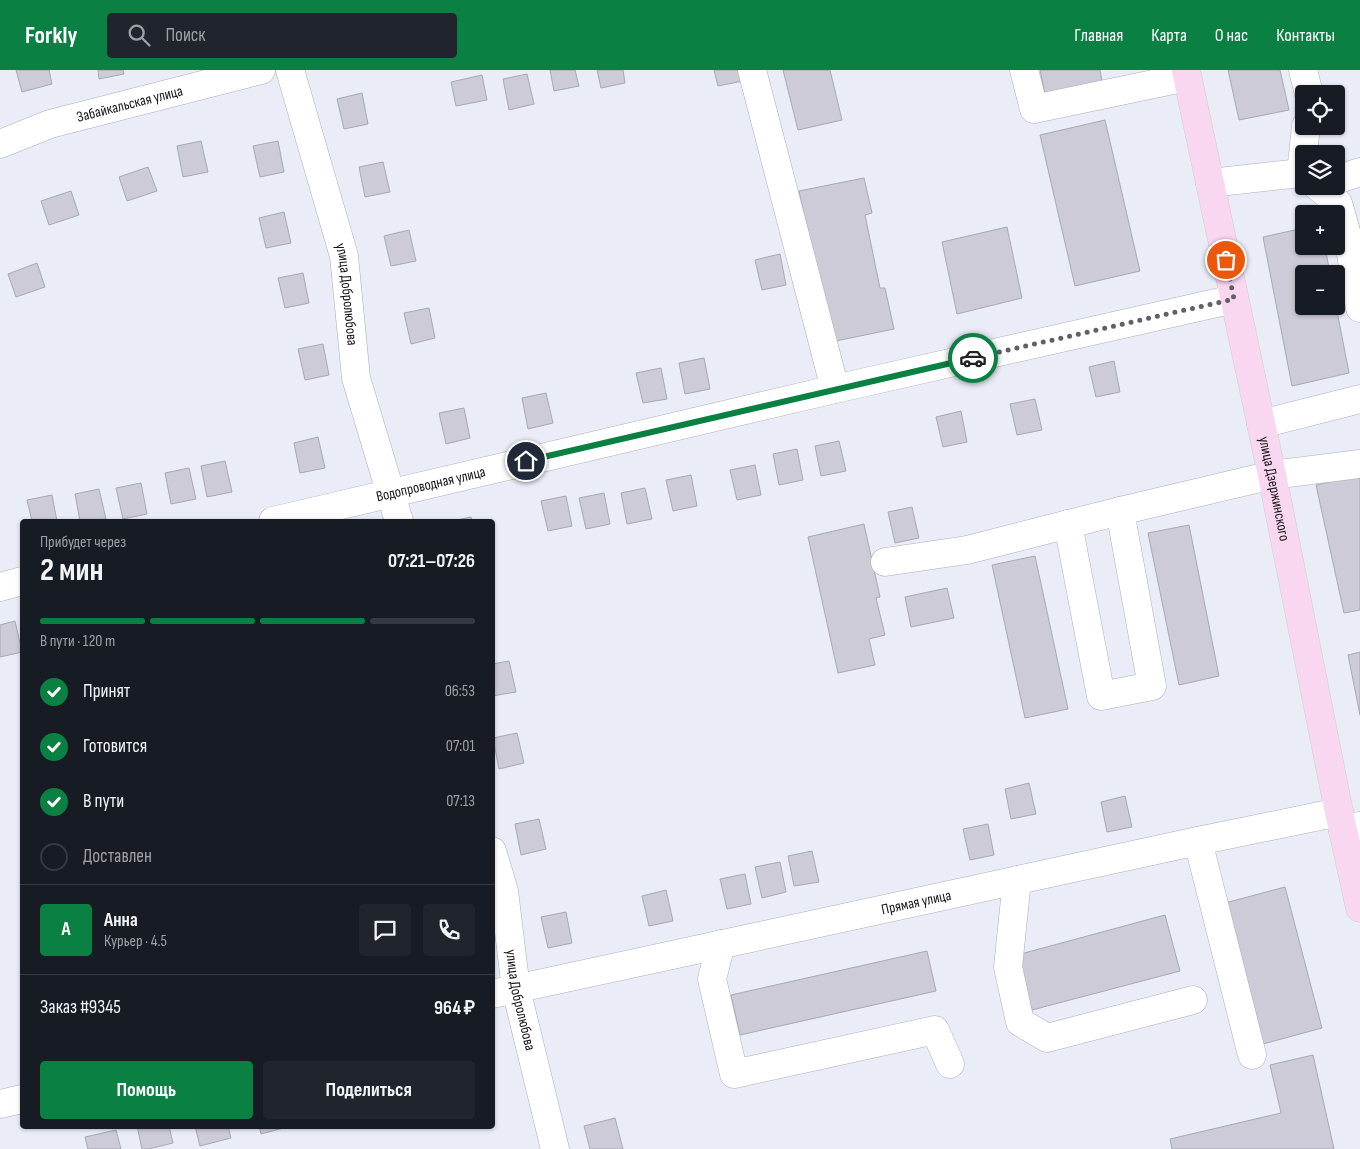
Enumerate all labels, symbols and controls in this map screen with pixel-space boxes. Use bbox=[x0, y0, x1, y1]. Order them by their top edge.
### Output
search box bbox=[107, 13, 457, 58]
text: Forkly bbox=[25, 21, 77, 50]
icon: search bbox=[125, 21, 153, 49]
text: Поиск bbox=[165, 24, 205, 47]
text: Главная bbox=[1074, 25, 1123, 46]
text: Карта bbox=[1151, 25, 1187, 46]
text: О нас bbox=[1215, 25, 1248, 46]
text: Контакты bbox=[1276, 25, 1335, 46]
street label: Забайкальская улица bbox=[75, 81, 185, 127]
map controls bbox=[1295, 85, 1345, 315]
button: locate bbox=[1295, 85, 1345, 135]
button: layers bbox=[1295, 145, 1345, 195]
button: + bbox=[1295, 205, 1345, 255]
pin bbox=[1205, 239, 1247, 281]
street label: улица Добролюбова bbox=[331, 241, 362, 346]
icon: bag bbox=[1212, 246, 1240, 274]
button: − bbox=[1295, 265, 1345, 315]
courier bbox=[948, 333, 998, 383]
icon: car bbox=[959, 344, 987, 372]
street label: улица Дзержинского bbox=[1254, 435, 1294, 543]
pin bbox=[505, 440, 547, 482]
icon: home bbox=[512, 447, 540, 475]
street label: Водопроводная улица bbox=[374, 462, 488, 506]
text: Прибудет через bbox=[40, 533, 126, 552]
text: 07:21–07:26 bbox=[388, 550, 475, 573]
text: 2 мин bbox=[40, 551, 104, 590]
text: В пути · 120 m bbox=[40, 632, 115, 651]
icon: check bbox=[40, 678, 68, 706]
text: Принят bbox=[83, 680, 130, 703]
text: 06:53 bbox=[445, 682, 475, 701]
icon: check bbox=[40, 733, 68, 761]
text: Готовится bbox=[83, 735, 147, 758]
text: 07:01 bbox=[446, 737, 475, 756]
icon: check bbox=[40, 788, 68, 816]
text: В пути bbox=[83, 790, 124, 813]
text: 07:13 bbox=[446, 792, 475, 811]
text: Доставлен bbox=[83, 845, 152, 868]
street label: Прямая улица bbox=[880, 886, 953, 919]
button: chat bbox=[359, 904, 411, 956]
button: phone bbox=[423, 904, 475, 956]
text: Анна bbox=[104, 909, 138, 932]
text: А bbox=[61, 918, 71, 941]
text: Курьер · 4.5 bbox=[104, 932, 167, 951]
street label: улица Добролюбова bbox=[501, 948, 540, 1053]
text: Заказ #9345 bbox=[40, 996, 121, 1019]
text: 964 ₽ bbox=[434, 997, 475, 1020]
button: Помощь bbox=[40, 1061, 253, 1119]
button: Поделиться bbox=[263, 1061, 475, 1119]

